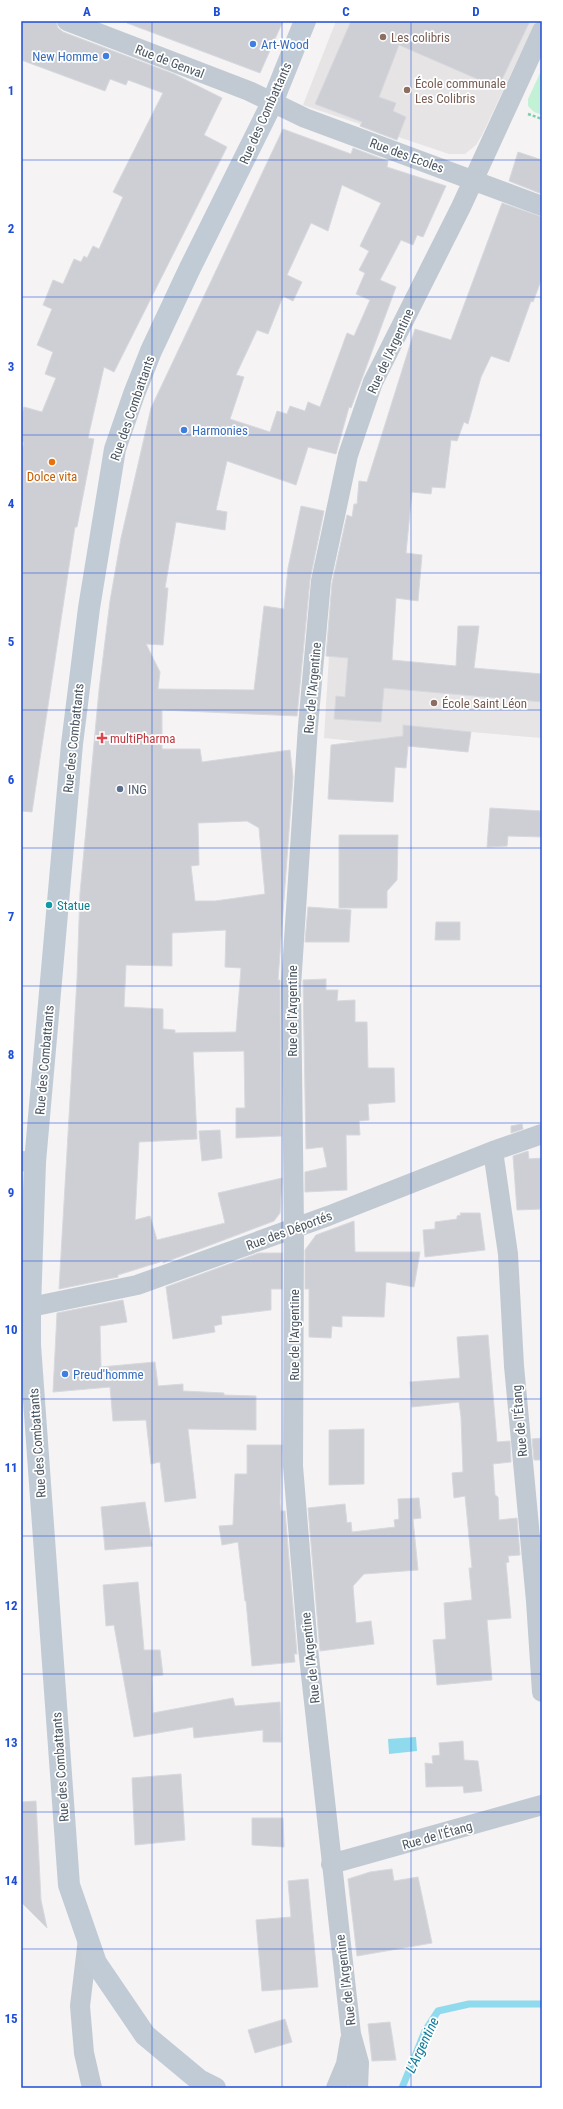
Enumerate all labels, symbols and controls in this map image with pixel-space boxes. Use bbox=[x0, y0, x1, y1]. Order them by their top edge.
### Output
text: A bbox=[83, 4, 91, 19]
text: B bbox=[213, 4, 221, 19]
text: C bbox=[342, 4, 350, 19]
text: D bbox=[472, 4, 480, 19]
place label: Les colibris bbox=[391, 30, 450, 45]
marker: Les colibris bbox=[378, 32, 388, 42]
place label: Art-Wood bbox=[261, 37, 309, 52]
marker: Art-Wood bbox=[248, 39, 258, 49]
street label: Rue de Genval bbox=[133, 41, 206, 81]
place label: New Homme bbox=[32, 49, 98, 64]
marker: New Homme bbox=[101, 51, 111, 61]
street label: Rue des Combattants bbox=[236, 60, 295, 167]
place label: École communale Les Colibris bbox=[415, 76, 506, 106]
text: 1 bbox=[8, 83, 14, 98]
marker: École communale Les Colibris bbox=[402, 85, 412, 95]
street label: Rue des Ecoles bbox=[368, 135, 446, 176]
text: 2 bbox=[8, 221, 15, 236]
street label: Rue de l'Argentine bbox=[364, 307, 417, 396]
street label: Rue des Combattants bbox=[107, 354, 157, 463]
text: 3 bbox=[8, 359, 14, 374]
place label: Harmonies bbox=[192, 423, 248, 438]
marker: Harmonies bbox=[179, 425, 189, 435]
marker: Dolce vita bbox=[47, 457, 57, 467]
place label: Dolce vita bbox=[27, 469, 77, 484]
text: 4 bbox=[8, 496, 15, 511]
text: 5 bbox=[8, 634, 15, 649]
street label: Rue de l'Argentine bbox=[301, 642, 324, 734]
street label: Rue des Combattants bbox=[60, 682, 87, 794]
place label: École Saint Léon bbox=[442, 696, 527, 711]
marker: École Saint Léon bbox=[429, 698, 439, 708]
place label: multiPharma bbox=[110, 731, 176, 746]
marker: multiPharma bbox=[97, 733, 107, 743]
text: 6 bbox=[8, 772, 15, 787]
place label: ING bbox=[128, 782, 147, 797]
marker: ING bbox=[115, 784, 125, 794]
place label: Statue bbox=[57, 898, 90, 913]
marker: Statue bbox=[44, 900, 54, 910]
text: 7 bbox=[8, 909, 15, 924]
street label: Rue de l'Argentine bbox=[285, 965, 300, 1057]
street label: Rue des Combattants bbox=[32, 1005, 57, 1116]
text: 8 bbox=[8, 1047, 14, 1062]
text: 9 bbox=[8, 1185, 14, 1200]
street label: Rue des Déportés bbox=[244, 1208, 334, 1253]
street label: Rue de l'Argentine bbox=[287, 1289, 302, 1381]
text: 10 bbox=[4, 1322, 18, 1337]
place label: Preud'homme bbox=[73, 1367, 144, 1382]
marker: Preud'homme bbox=[60, 1369, 70, 1379]
street label: Rue de l'Étang bbox=[509, 1384, 530, 1458]
street label: Rue des Combattants bbox=[26, 1387, 49, 1498]
text: 11 bbox=[4, 1460, 18, 1475]
text: 12 bbox=[4, 1598, 18, 1613]
street label: Rue de l'Argentine bbox=[298, 1612, 323, 1704]
street label: Rue des Combattants bbox=[49, 1711, 72, 1822]
text: 13 bbox=[4, 1735, 18, 1750]
street label: Rue de l'Étang bbox=[400, 1818, 474, 1853]
text: 14 bbox=[4, 1873, 18, 1888]
street label: Rue de l'Argentine bbox=[332, 1934, 359, 2026]
text: 15 bbox=[4, 2011, 18, 2026]
water label: L'Argentine bbox=[402, 2015, 442, 2075]

